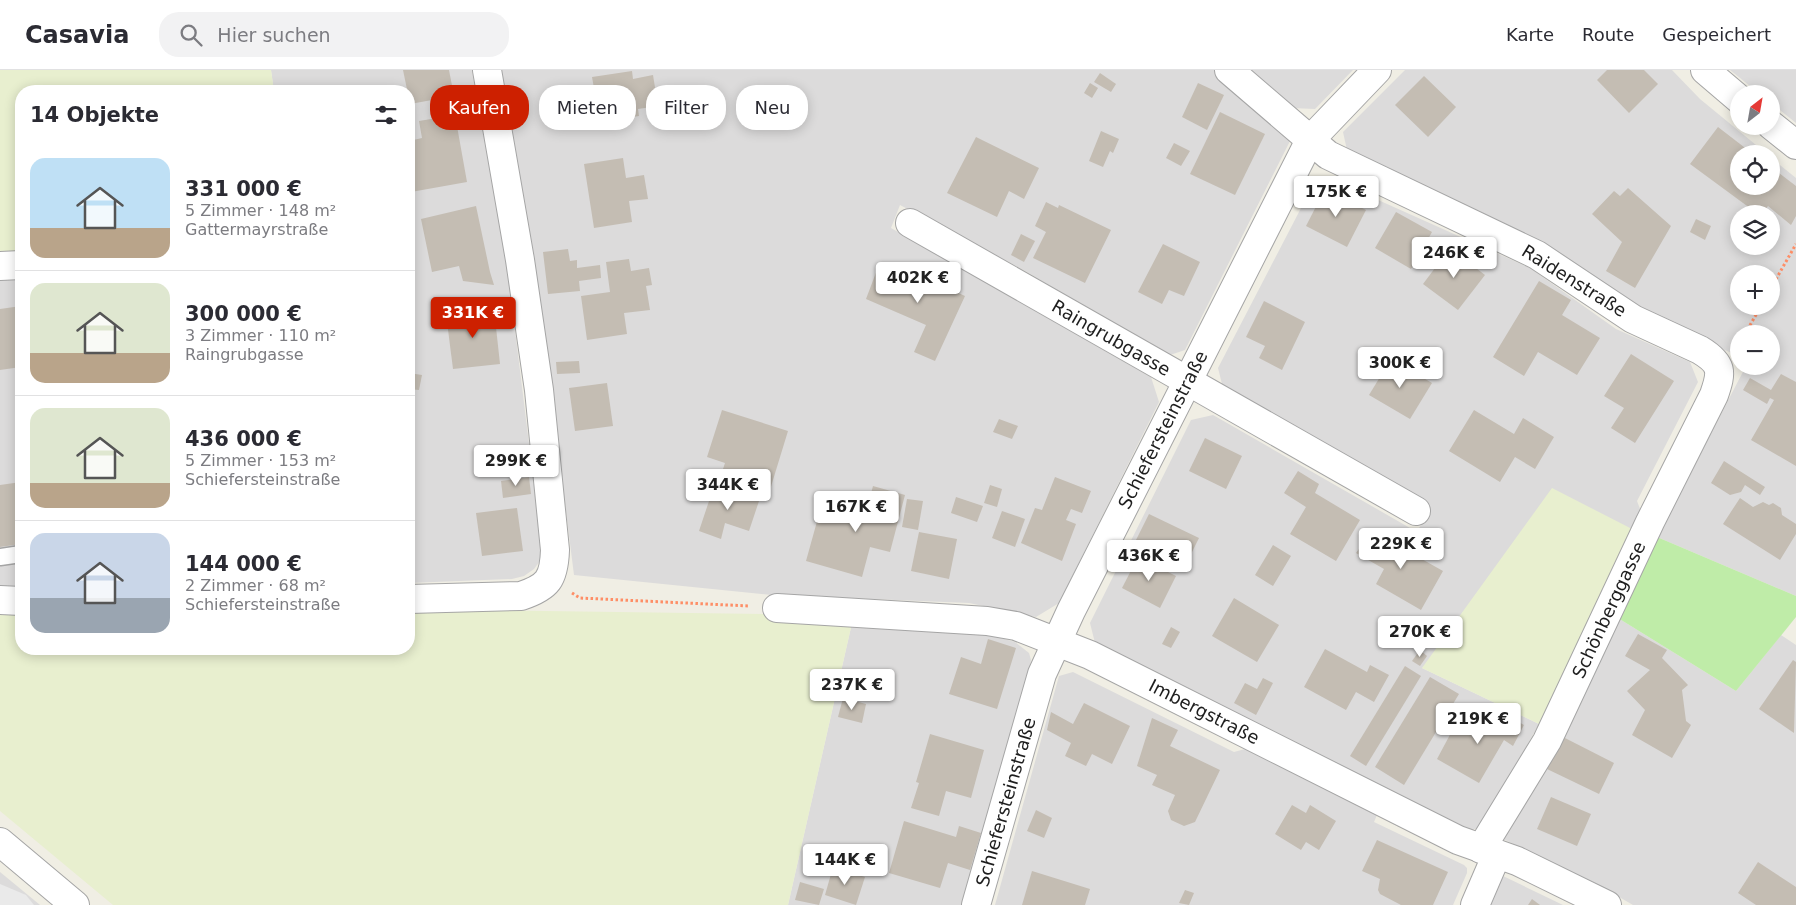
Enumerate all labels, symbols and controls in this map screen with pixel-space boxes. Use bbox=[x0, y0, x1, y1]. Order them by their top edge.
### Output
search box bbox=[159, 12, 509, 57]
text: Casavia bbox=[25, 21, 129, 49]
icon: search bbox=[177, 21, 205, 49]
text: Hier suchen bbox=[217, 24, 331, 46]
text: Karte bbox=[1506, 24, 1554, 45]
text: Route bbox=[1582, 24, 1634, 45]
text: Gespeichert bbox=[1662, 24, 1771, 45]
chip: Kaufen bbox=[430, 85, 529, 130]
chip: Mieten bbox=[539, 85, 636, 130]
chip: Filter bbox=[646, 85, 726, 130]
chip: Neu bbox=[736, 85, 808, 130]
north arrow bbox=[1730, 85, 1780, 135]
map controls bbox=[1730, 85, 1780, 375]
icon: filters bbox=[372, 101, 400, 129]
text: 14 Objekte bbox=[30, 103, 159, 127]
button: locate bbox=[1730, 145, 1780, 195]
pin: 175K € bbox=[1295, 176, 1377, 218]
text: 331 000 € bbox=[185, 177, 302, 201]
icon: home bbox=[70, 178, 130, 238]
text: 175K € bbox=[1305, 182, 1367, 201]
text: 5 Zimmer · 148 m² bbox=[185, 201, 336, 220]
button: layers bbox=[1730, 205, 1780, 255]
text: Gattermayrstraße bbox=[185, 220, 328, 239]
pin: 246K € bbox=[1413, 236, 1495, 279]
street label: Raidenstraße bbox=[1518, 240, 1630, 321]
text: 246K € bbox=[1423, 243, 1485, 262]
pin: 402K € bbox=[877, 262, 959, 304]
button: + bbox=[1730, 265, 1780, 315]
text: 402K € bbox=[887, 268, 949, 287]
street label: Raingrubgasse bbox=[1048, 295, 1174, 380]
pin: 331K € bbox=[432, 296, 514, 339]
text: 300 000 € bbox=[185, 302, 302, 326]
icon: home bbox=[70, 303, 130, 363]
text: 331K € bbox=[442, 303, 504, 322]
button: − bbox=[1730, 325, 1780, 375]
text: 3 Zimmer · 110 m² bbox=[185, 326, 336, 345]
text: Raingrubgasse bbox=[185, 345, 304, 364]
pin: 300K € bbox=[1359, 346, 1441, 389]
street label: Schiefersteinstraße bbox=[1114, 347, 1212, 512]
text: 300K € bbox=[1369, 353, 1431, 372]
text: 436 000 € bbox=[185, 427, 302, 451]
icon: home bbox=[70, 428, 130, 488]
pin: 299K € bbox=[475, 444, 557, 487]
text: 5 Zimmer · 153 m² bbox=[185, 451, 336, 470]
text: 299K € bbox=[485, 451, 547, 470]
pin: 344K € bbox=[687, 468, 769, 511]
text: Schiefersteinstraße bbox=[185, 470, 340, 489]
text: 344K € bbox=[697, 475, 759, 494]
pin: 167K € bbox=[815, 490, 897, 533]
text: 167K € bbox=[825, 497, 887, 516]
pin: 229K € bbox=[1360, 528, 1442, 570]
text: 229K € bbox=[1370, 534, 1432, 553]
street label: Schönberggasse bbox=[1568, 538, 1649, 681]
pin: 436K € bbox=[1108, 540, 1190, 582]
text: 436K € bbox=[1118, 546, 1180, 565]
text: 144 000 € bbox=[185, 552, 302, 576]
icon: home bbox=[70, 553, 130, 613]
text: 2 Zimmer · 68 m² bbox=[185, 576, 326, 595]
text: Schiefersteinstraße bbox=[185, 595, 340, 614]
pin: 270K € bbox=[1379, 616, 1461, 658]
text: 270K € bbox=[1389, 622, 1451, 641]
pin: 237K € bbox=[811, 668, 893, 711]
text: 237K € bbox=[821, 675, 883, 694]
street label: Imbergstraße bbox=[1145, 675, 1263, 748]
pin: 219K € bbox=[1437, 702, 1519, 745]
text: 219K € bbox=[1447, 709, 1509, 728]
street label: Schiefersteinstraße bbox=[971, 715, 1040, 889]
pin: 144K € bbox=[804, 844, 886, 886]
text: 144K € bbox=[814, 850, 876, 869]

